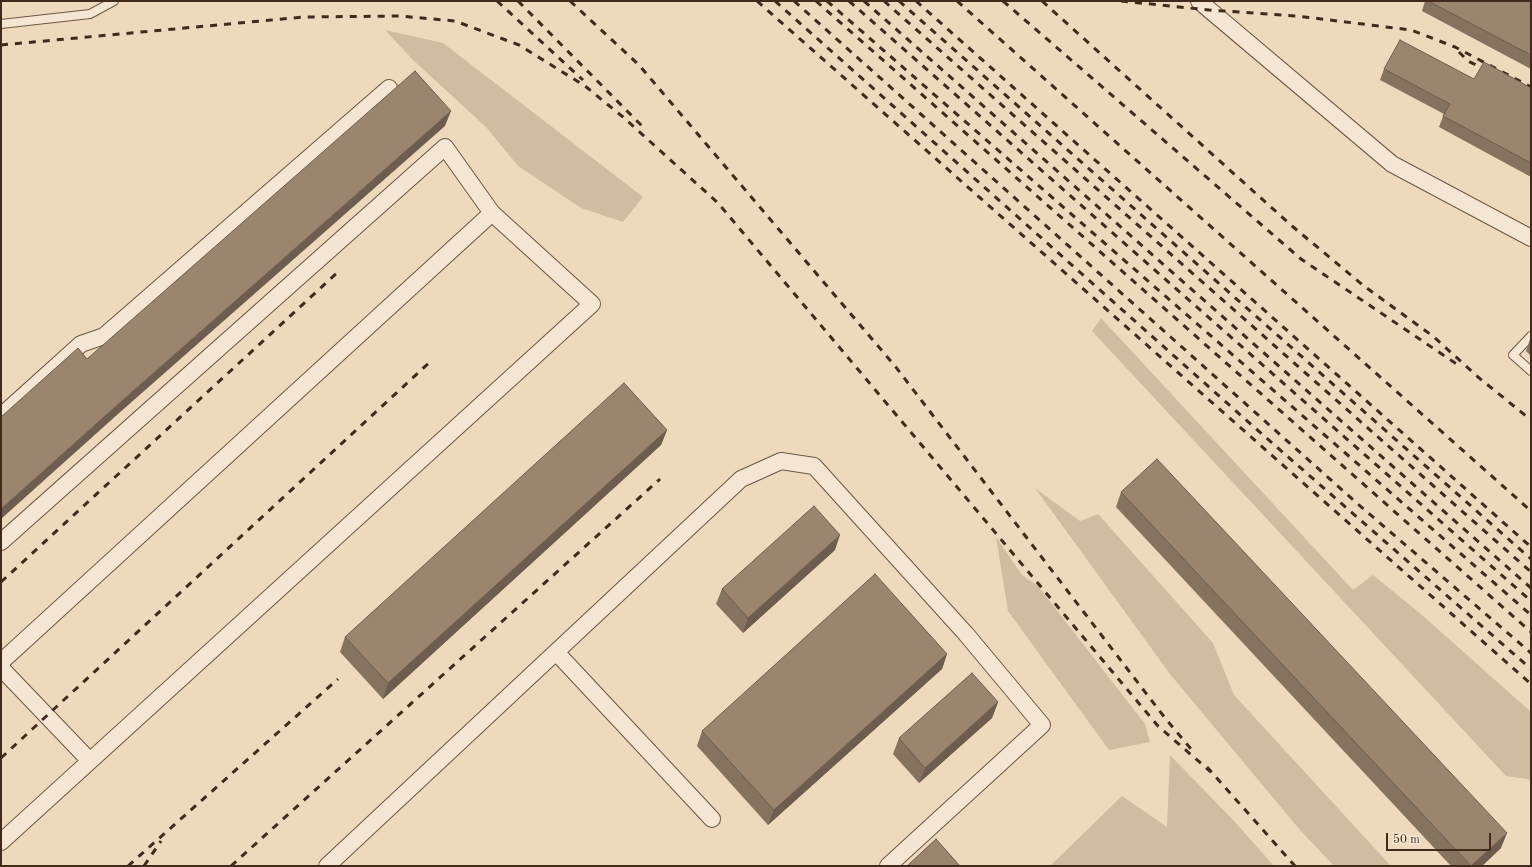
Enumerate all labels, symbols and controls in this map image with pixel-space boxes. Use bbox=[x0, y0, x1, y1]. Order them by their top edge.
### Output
scale bar bbox=[1388, 825, 1493, 851]
text: 50 m bbox=[1393, 834, 1420, 846]

